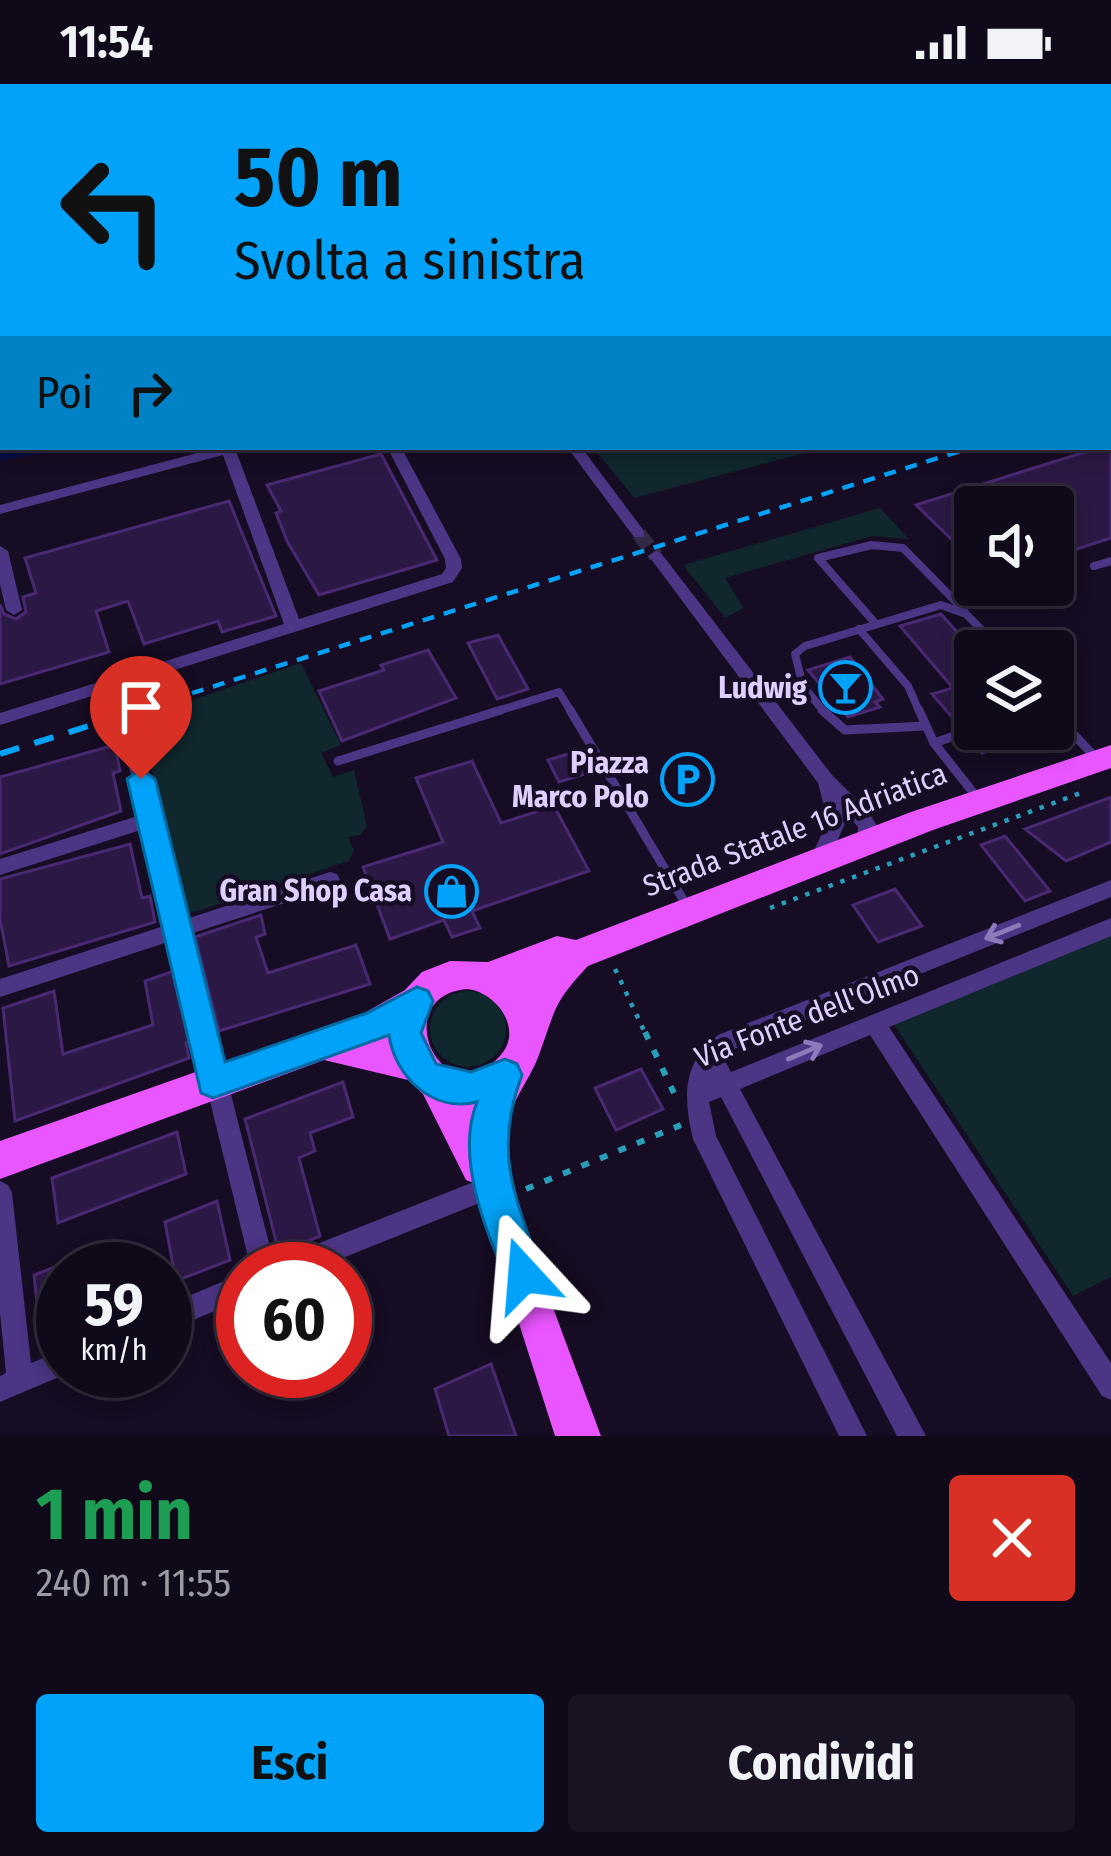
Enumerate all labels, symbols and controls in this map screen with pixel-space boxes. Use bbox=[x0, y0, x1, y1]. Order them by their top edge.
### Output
text: 11:54 bbox=[60, 15, 153, 69]
text: 50 m bbox=[234, 127, 403, 228]
icon: left bbox=[36, 132, 192, 288]
text: Svolta a sinistra bbox=[234, 229, 585, 293]
icon: right bbox=[117, 360, 183, 426]
text: Poi bbox=[36, 366, 93, 420]
map controls bbox=[954, 486, 1074, 750]
button: sound bbox=[954, 486, 1074, 606]
button: layers bbox=[954, 630, 1074, 750]
pin bbox=[90, 656, 192, 779]
bar icon: Ludwig bbox=[818, 660, 874, 716]
place label: Ludwig bbox=[718, 670, 807, 706]
icon: arrive bbox=[108, 674, 174, 740]
place label: Piazza Marco Polo bbox=[512, 745, 649, 815]
parking icon: Piazza Marco Polo bbox=[660, 752, 716, 808]
street label: Strada Statale 16 Adriatica bbox=[638, 755, 952, 905]
shop icon: Gran Shop Casa bbox=[423, 863, 479, 919]
place label: Gran Shop Casa bbox=[219, 873, 412, 909]
one-way arrow bbox=[985, 922, 1022, 944]
street label: Via Fonte dell'Olmo bbox=[690, 957, 924, 1075]
one-way arrow bbox=[786, 1040, 823, 1061]
position arrow bbox=[461, 1212, 587, 1338]
speed limit sign: 60 bbox=[216, 1242, 372, 1398]
text: 59 bbox=[84, 1269, 144, 1341]
text: km/h bbox=[81, 1332, 147, 1368]
text: 1 min bbox=[36, 1472, 193, 1558]
button: close bbox=[949, 1475, 1075, 1601]
text: 240 m · 11:55 bbox=[36, 1560, 231, 1606]
button: Esci bbox=[36, 1694, 544, 1832]
button: Condividi bbox=[568, 1694, 1075, 1832]

